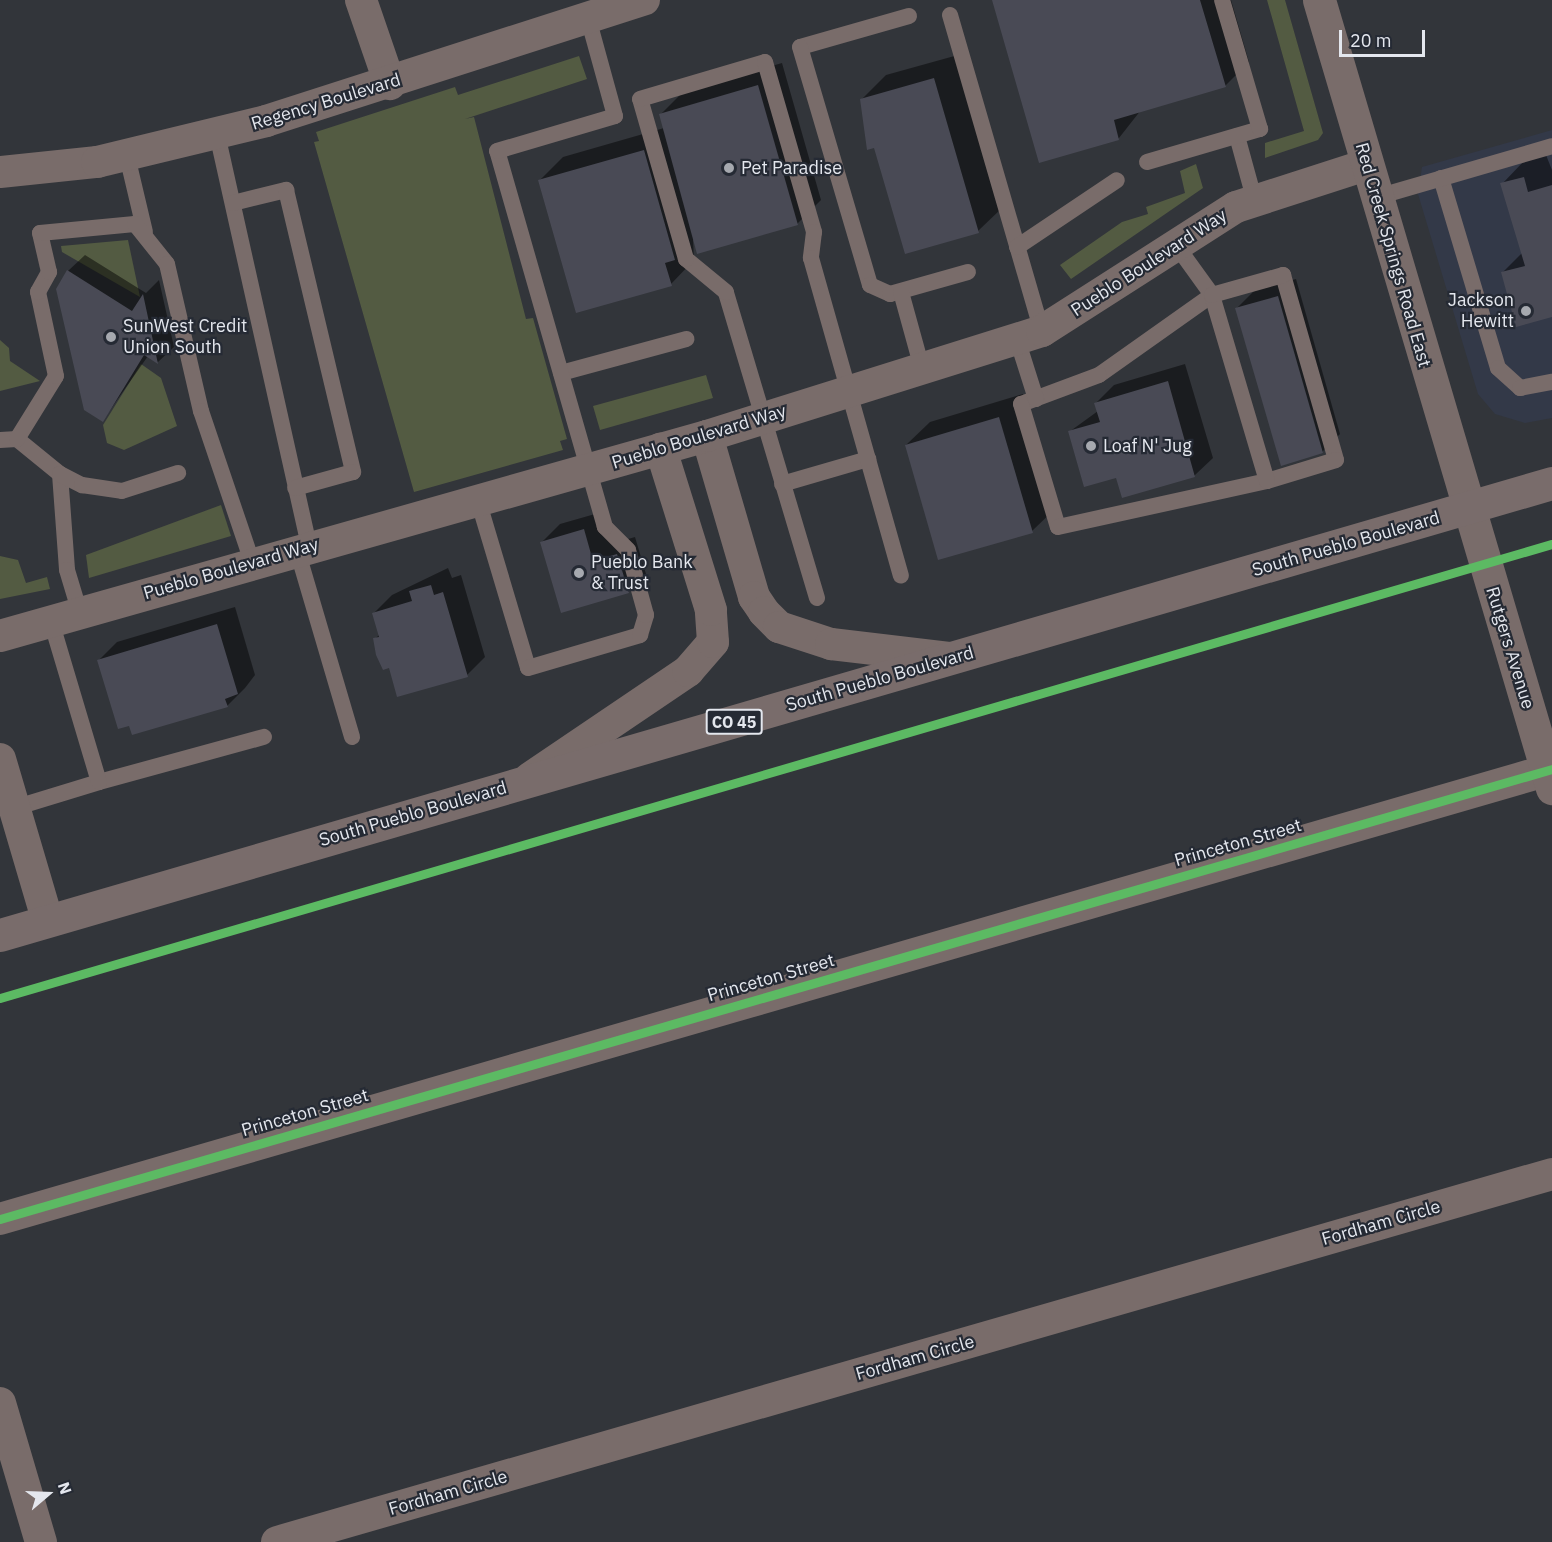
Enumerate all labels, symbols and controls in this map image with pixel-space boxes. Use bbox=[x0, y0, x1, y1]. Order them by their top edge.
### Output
scale bar bbox=[1342, 18, 1428, 56]
text: 20 m bbox=[1350, 29, 1392, 52]
street label: Regency Boulevard bbox=[249, 69, 403, 135]
street label: Red Creek Springs Road East bbox=[1351, 140, 1435, 370]
place label: Pet Paradise bbox=[741, 157, 842, 179]
marker: Pet Paradise bbox=[722, 161, 736, 175]
street label: Pueblo Boulevard Way bbox=[1067, 205, 1231, 321]
place label: Jackson Hewitt bbox=[1448, 290, 1514, 332]
marker: Jackson Hewitt bbox=[1519, 304, 1533, 318]
place label: SunWest Credit Union South bbox=[123, 316, 247, 358]
marker: SunWest Credit Union South bbox=[104, 330, 118, 344]
street label: Pueblo Boulevard Way bbox=[609, 400, 789, 474]
place label: Loaf N' Jug bbox=[1103, 435, 1192, 457]
marker: Loaf N' Jug bbox=[1084, 439, 1098, 453]
street label: South Pueblo Boulevard bbox=[1250, 507, 1442, 581]
street label: Pueblo Boulevard Way bbox=[141, 534, 321, 604]
place label: Pueblo Bank & Trust bbox=[591, 552, 693, 594]
marker: Pueblo Bank & Trust bbox=[572, 566, 586, 580]
street label: Rutgers Avenue bbox=[1481, 584, 1539, 712]
street label: South Pueblo Boulevard bbox=[784, 642, 976, 716]
road number: CO 45 bbox=[706, 709, 762, 735]
street label: South Pueblo Boulevard bbox=[317, 777, 509, 851]
street label: Princeton Street bbox=[1172, 815, 1304, 871]
street label: Princeton Street bbox=[705, 950, 837, 1006]
street label: Princeton Street bbox=[239, 1085, 371, 1141]
street label: Fordham Circle bbox=[1319, 1196, 1443, 1250]
street label: Fordham Circle bbox=[853, 1331, 977, 1385]
north arrow bbox=[18, 1464, 78, 1524]
street label: Fordham Circle bbox=[386, 1466, 510, 1520]
text: N bbox=[54, 1479, 76, 1497]

